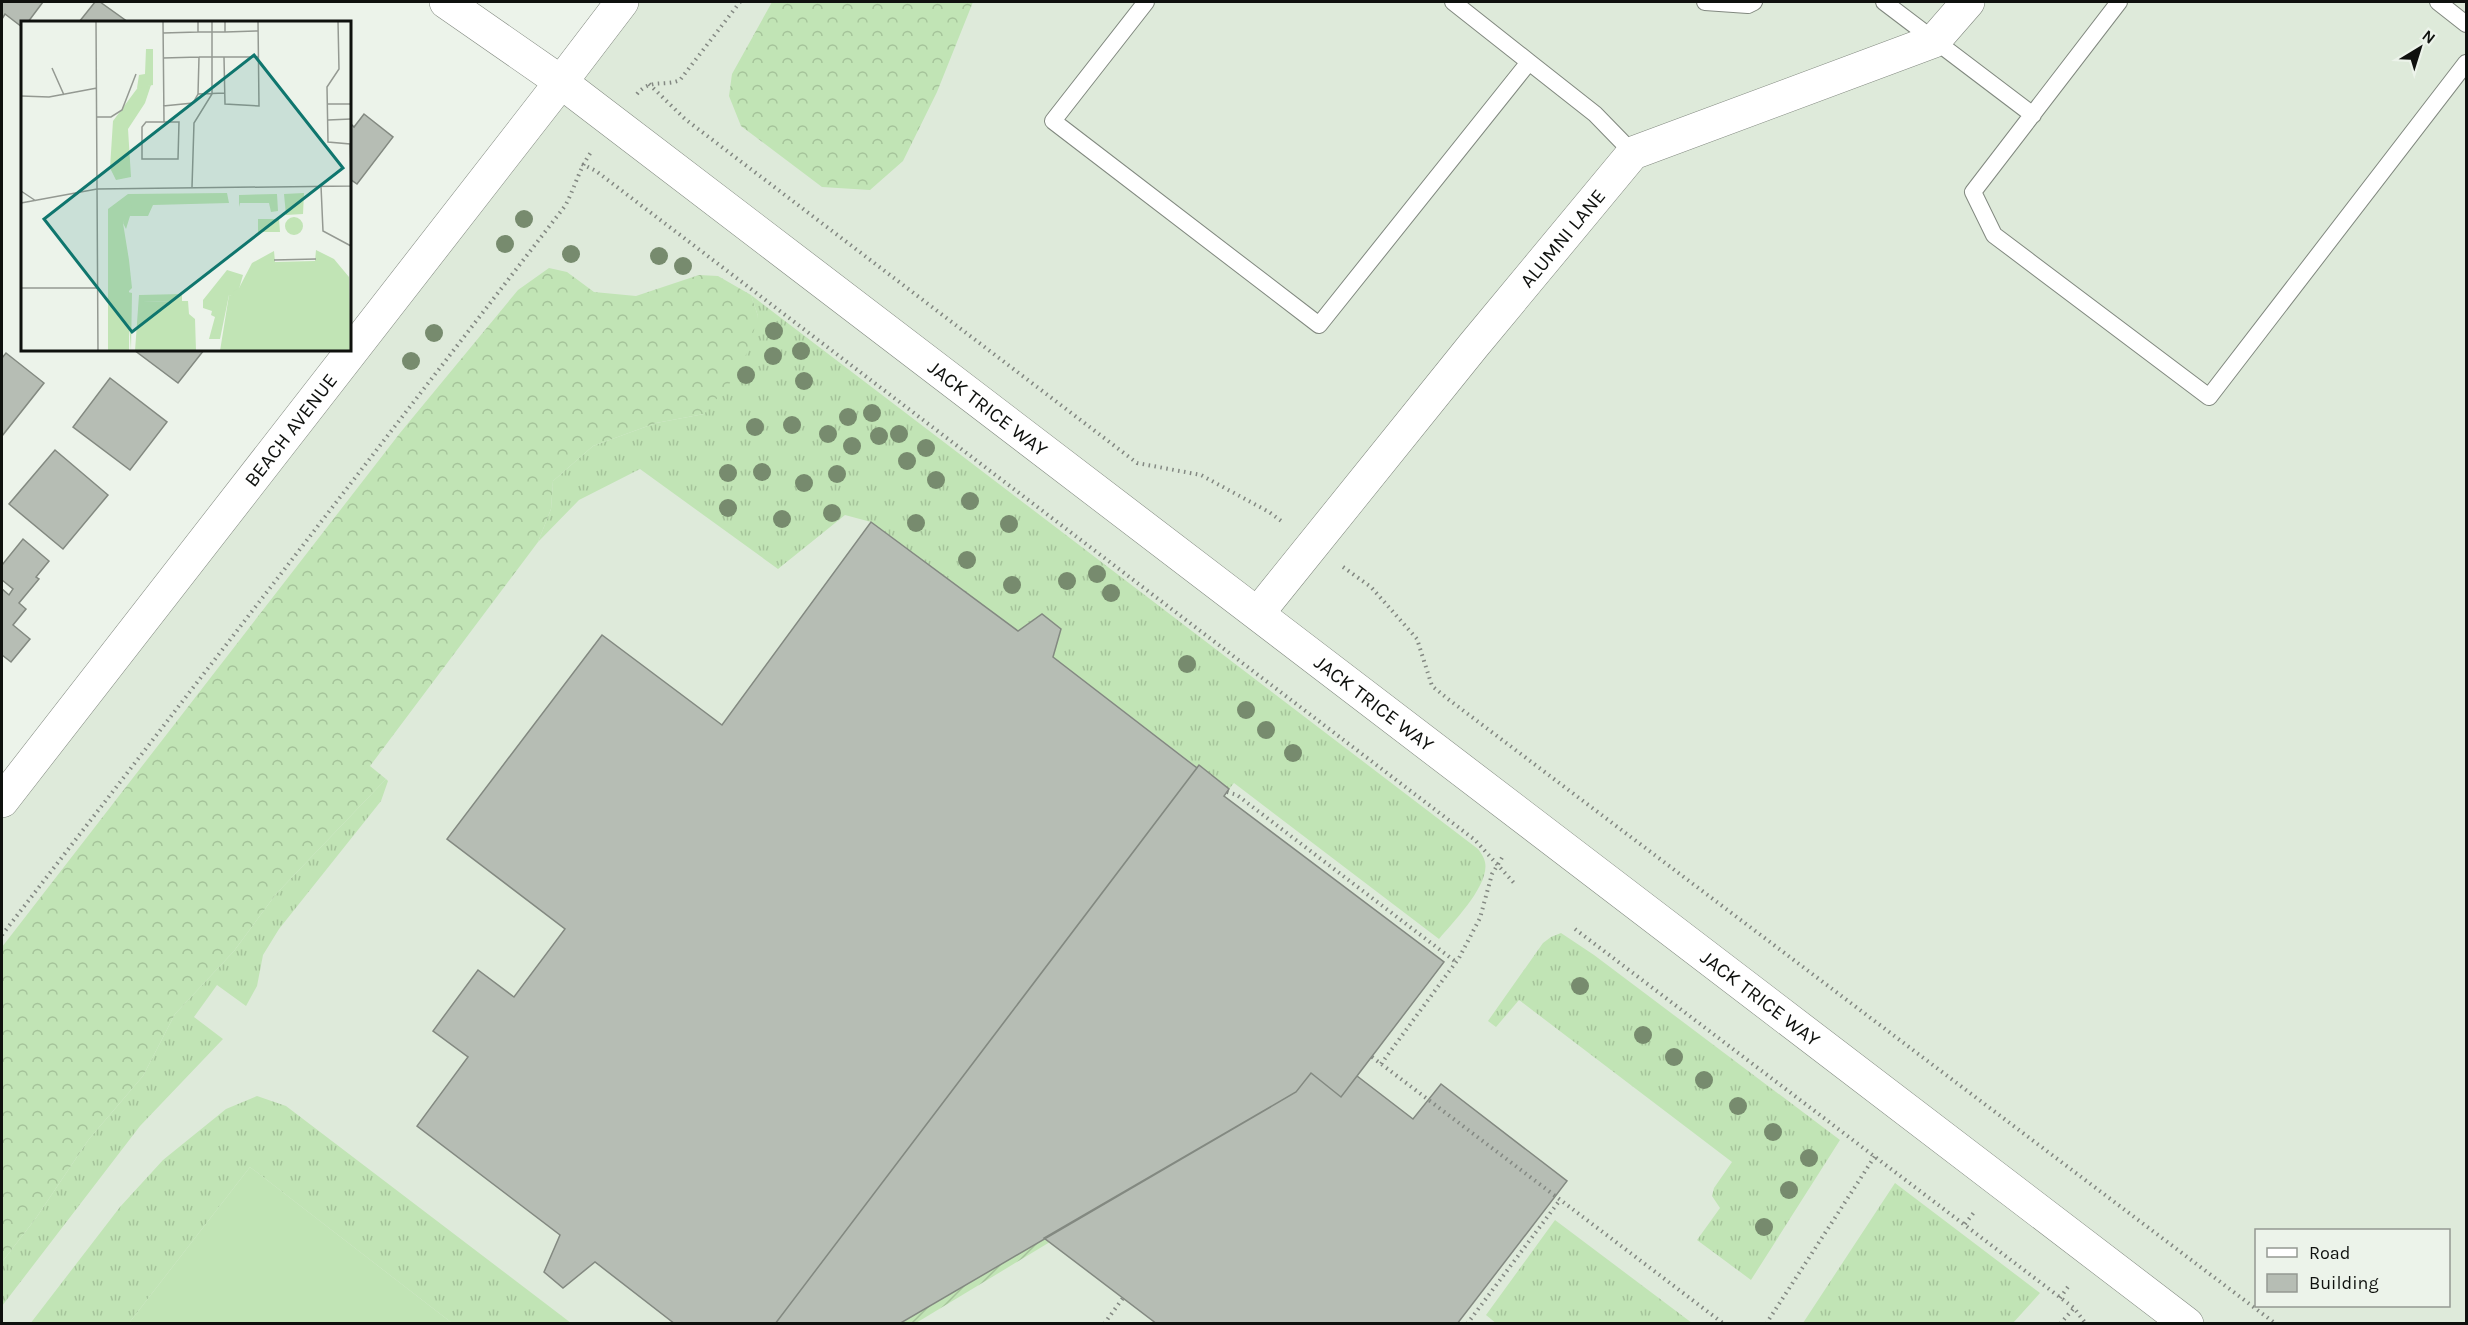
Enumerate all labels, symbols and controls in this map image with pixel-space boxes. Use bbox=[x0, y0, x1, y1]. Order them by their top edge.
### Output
north arrow bbox=[2390, 18, 2450, 78]
inset map bbox=[21, 21, 351, 351]
text: N bbox=[2419, 26, 2439, 48]
street label: ALUMNI LANE bbox=[1515, 184, 1610, 292]
street label: JACK TRICE WAY bbox=[924, 355, 1052, 461]
street label: BEACH AVENUE bbox=[239, 369, 342, 491]
street label: JACK TRICE WAY bbox=[1310, 650, 1439, 756]
street label: JACK TRICE WAY bbox=[1696, 945, 1825, 1051]
legend bbox=[2255, 1229, 2450, 1307]
text: Road bbox=[2309, 1242, 2350, 1264]
text: Building bbox=[2309, 1272, 2379, 1294]

